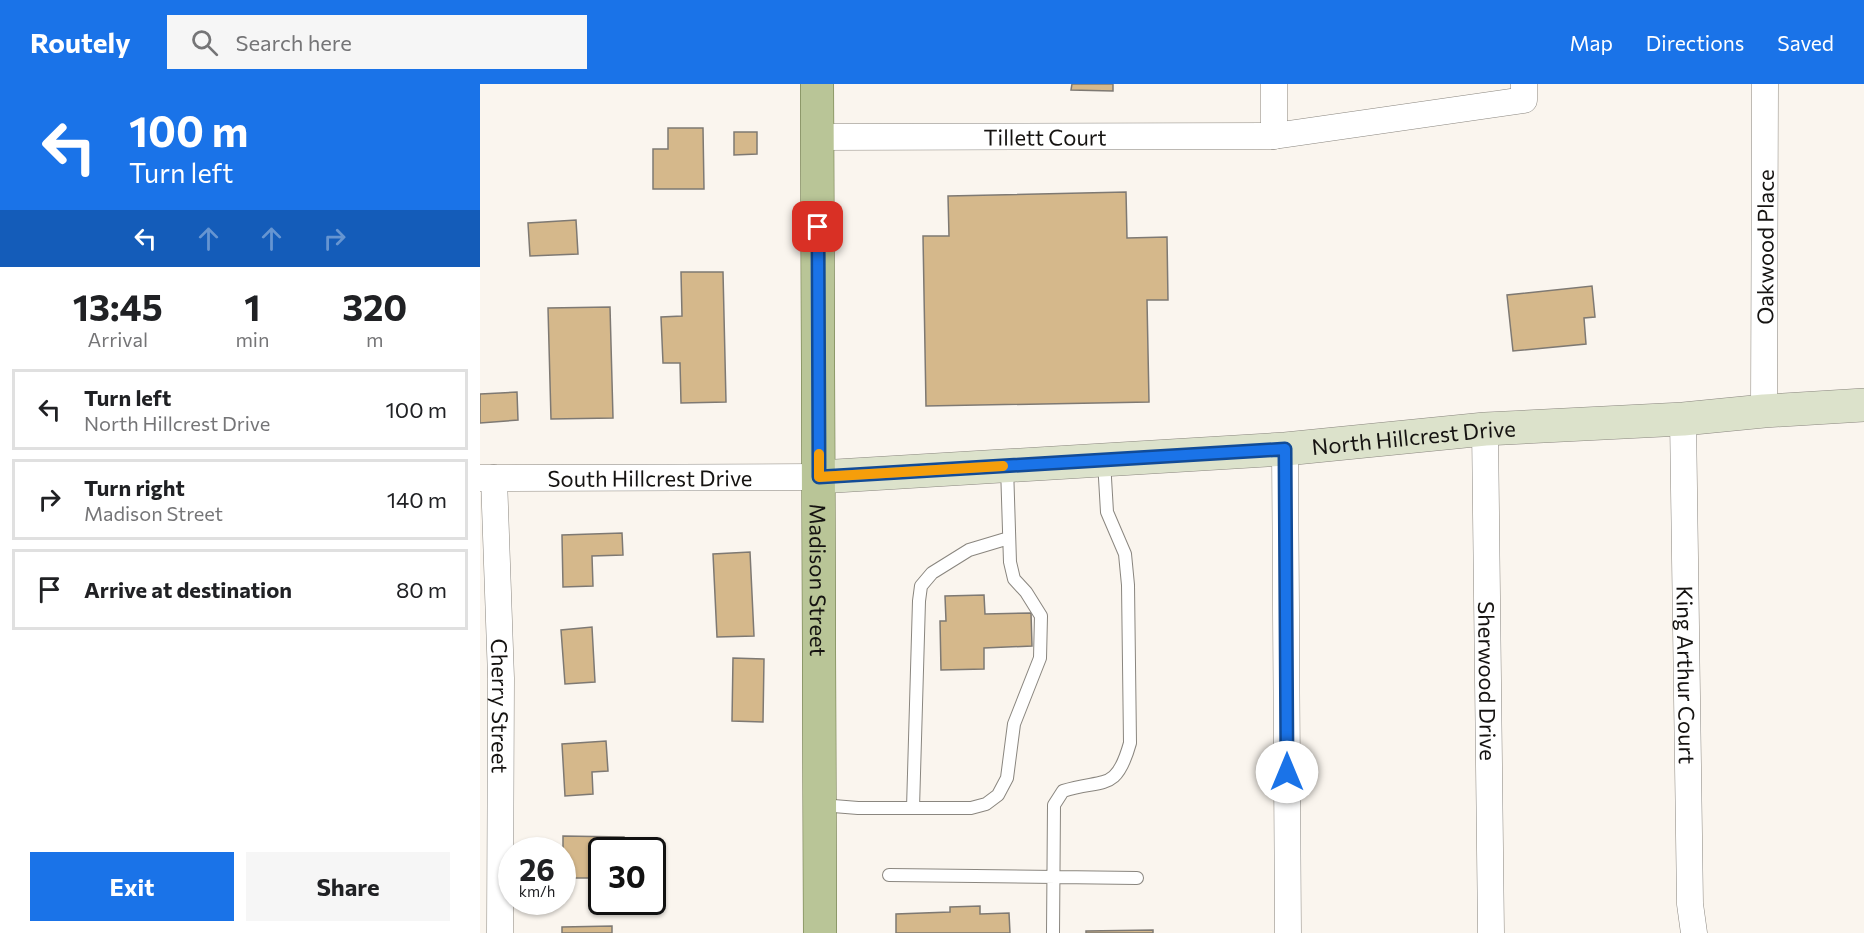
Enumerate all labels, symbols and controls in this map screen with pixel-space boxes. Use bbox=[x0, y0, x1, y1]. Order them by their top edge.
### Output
search box bbox=[167, 15, 587, 69]
text: Routely bbox=[30, 25, 131, 59]
icon: search bbox=[188, 26, 221, 59]
text: Search here bbox=[236, 29, 352, 56]
text: Map bbox=[1570, 30, 1613, 55]
text: Directions bbox=[1646, 30, 1744, 55]
text: Saved bbox=[1777, 30, 1834, 55]
text: 100 m bbox=[129, 104, 249, 156]
icon: left bbox=[30, 108, 108, 186]
street label: Tillett Court bbox=[983, 123, 1107, 150]
text: Turn left bbox=[129, 156, 233, 189]
street label: Oakwood Place bbox=[1751, 169, 1778, 325]
pin bbox=[792, 201, 843, 252]
icon: arrive bbox=[801, 210, 834, 243]
icon: left bbox=[129, 222, 162, 255]
icon: ahead bbox=[192, 222, 225, 255]
icon: ahead bbox=[255, 222, 288, 255]
icon: right bbox=[318, 222, 351, 255]
text: 13:45 bbox=[73, 284, 163, 328]
text: 1 bbox=[244, 284, 261, 328]
text: 320 bbox=[342, 284, 407, 328]
text: Arrival bbox=[87, 327, 148, 351]
text: min bbox=[235, 327, 269, 351]
text: m bbox=[366, 327, 383, 351]
text: Turn left bbox=[84, 384, 171, 411]
icon: left bbox=[33, 393, 66, 426]
text: 100 m bbox=[385, 396, 447, 423]
text: North Hillcrest Drive bbox=[84, 411, 270, 435]
street label: North Hillcrest Drive bbox=[1310, 414, 1516, 460]
street label: South Hillcrest Drive bbox=[548, 464, 752, 491]
text: Turn right bbox=[84, 474, 185, 501]
icon: right bbox=[33, 483, 66, 516]
text: 140 m bbox=[387, 486, 447, 513]
text: Madison Street bbox=[84, 501, 223, 525]
street label: Madison Street bbox=[805, 503, 833, 657]
icon: arrive bbox=[33, 573, 66, 606]
text: Arrive at destination bbox=[84, 576, 292, 603]
text: 80 m bbox=[396, 576, 447, 603]
street label: King Arthur Court bbox=[1672, 586, 1701, 764]
street label: Sherwood Drive bbox=[1474, 601, 1502, 761]
street label: Cherry Street bbox=[486, 638, 515, 773]
position arrow bbox=[1255, 740, 1319, 804]
speed limit sign: 30 bbox=[588, 837, 666, 915]
text: 26 bbox=[519, 850, 555, 887]
button: Exit bbox=[30, 852, 234, 921]
button: Share bbox=[246, 852, 450, 921]
text: km/h bbox=[519, 882, 555, 900]

